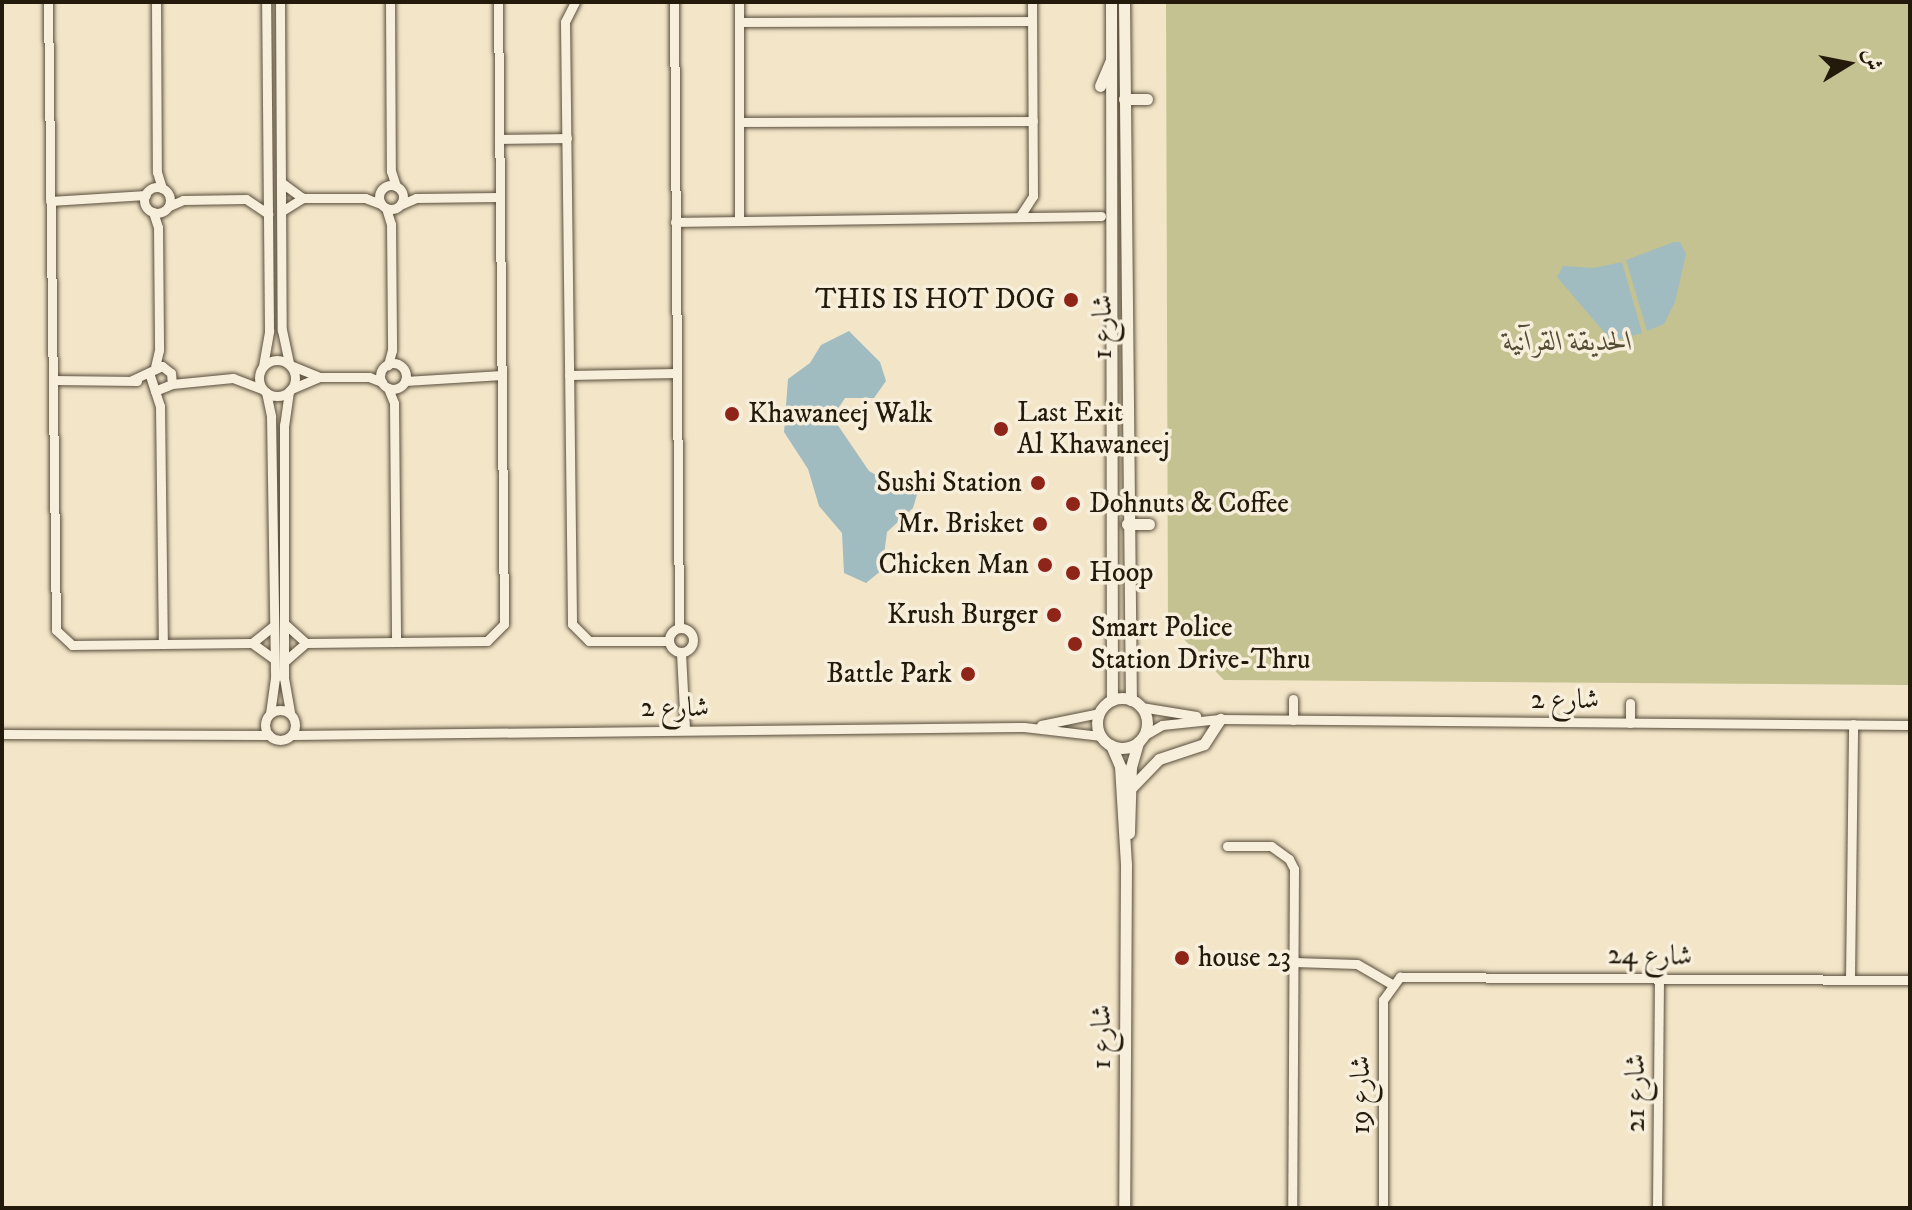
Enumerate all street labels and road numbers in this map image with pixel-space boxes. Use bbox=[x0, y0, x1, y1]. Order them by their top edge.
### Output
street label: شارع 1 bbox=[1086, 295, 1120, 359]
street label: شارع 2 bbox=[1531, 683, 1599, 717]
street label: شارع 2 bbox=[641, 691, 709, 725]
street label: شارع 24 bbox=[1607, 938, 1693, 974]
street label: شارع 1 bbox=[1085, 1005, 1119, 1069]
street label: شارع 21 bbox=[1619, 1054, 1653, 1132]
street label: شارع 19 bbox=[1344, 1056, 1378, 1134]

